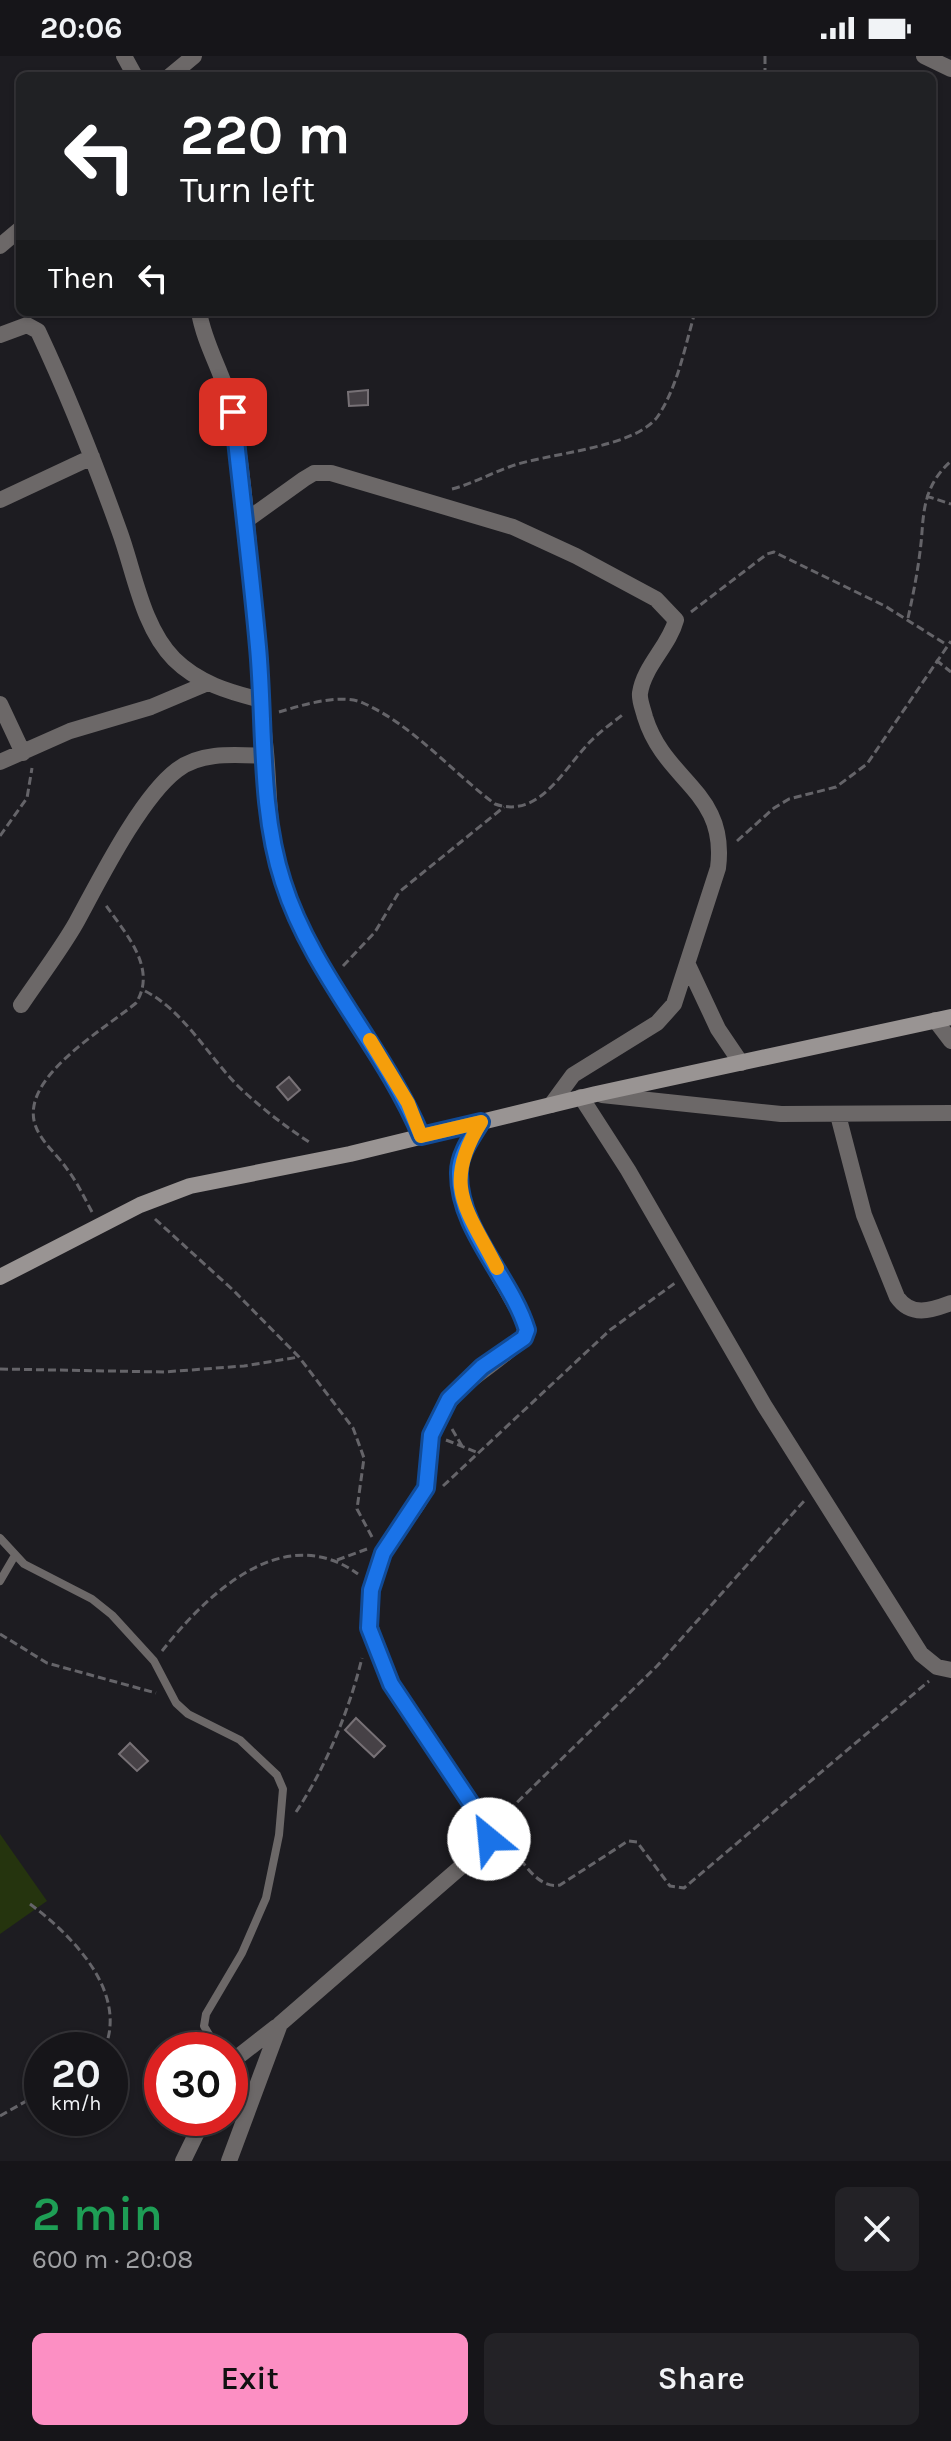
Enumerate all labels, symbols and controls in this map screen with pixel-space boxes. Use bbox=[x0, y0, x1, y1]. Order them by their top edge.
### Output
text: 20:06 bbox=[40, 10, 122, 46]
text: 220 m bbox=[180, 102, 351, 167]
icon: left bbox=[48, 104, 152, 208]
text: Turn left bbox=[180, 169, 315, 211]
icon: left bbox=[131, 256, 175, 300]
text: Then bbox=[48, 260, 115, 296]
pin bbox=[199, 378, 267, 446]
icon: arrive bbox=[211, 390, 255, 434]
position arrow bbox=[447, 1797, 531, 1881]
speed limit sign: 30 bbox=[144, 2032, 248, 2136]
text: 20 bbox=[51, 2050, 101, 2097]
text: km/h bbox=[51, 2092, 101, 2115]
text: 2 min bbox=[32, 2186, 163, 2242]
button: close bbox=[835, 2187, 919, 2271]
text: 600 m · 20:08 bbox=[32, 2244, 193, 2275]
button: Exit bbox=[32, 2333, 468, 2425]
button: Share bbox=[484, 2333, 919, 2425]

